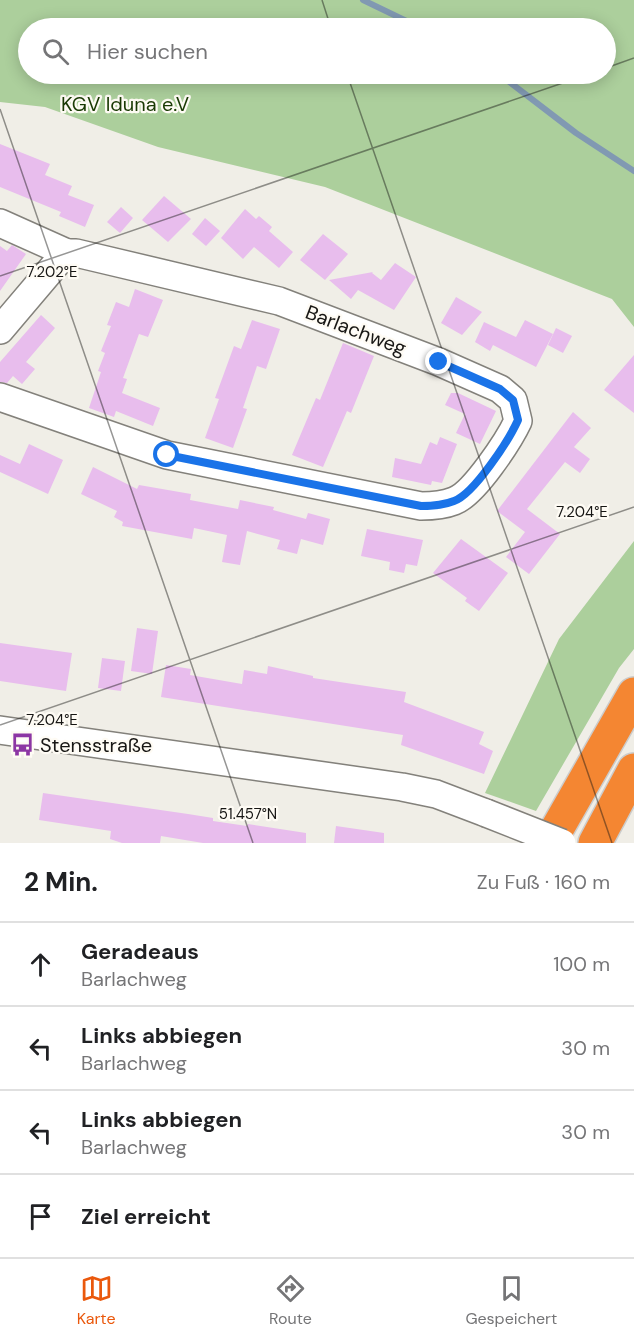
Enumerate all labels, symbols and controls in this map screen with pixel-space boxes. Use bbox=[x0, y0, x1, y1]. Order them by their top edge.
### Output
search box bbox=[18, 18, 616, 84]
icon: search bbox=[39, 35, 72, 68]
text: Hier suchen bbox=[87, 37, 208, 66]
park label: KGV Iduna e.V bbox=[61, 91, 189, 117]
text: 7.202°E bbox=[27, 262, 77, 282]
street label: Barlachweg bbox=[302, 299, 410, 361]
route end bbox=[425, 348, 451, 374]
route start bbox=[153, 441, 179, 467]
text: 7.204°E bbox=[556, 502, 608, 522]
text: 7.204°E bbox=[26, 710, 78, 730]
bus stop icon: Stensstraße bbox=[9, 732, 35, 758]
place label: Stensstraße bbox=[40, 732, 152, 758]
text: 51.457°N bbox=[219, 804, 277, 824]
text: 2 Min. bbox=[24, 865, 98, 899]
text: Zu Fuß · 160 m bbox=[477, 869, 610, 895]
text: Geradeaus bbox=[81, 937, 199, 966]
icon: ahead bbox=[24, 948, 57, 981]
text: 100 m bbox=[553, 951, 610, 977]
text: Barlachweg bbox=[81, 966, 187, 992]
text: Links abbiegen bbox=[81, 1021, 242, 1050]
icon: left bbox=[24, 1032, 57, 1065]
text: 30 m bbox=[561, 1035, 610, 1061]
text: Barlachweg bbox=[81, 1050, 187, 1076]
text: Links abbiegen bbox=[81, 1105, 242, 1134]
icon: left bbox=[24, 1116, 57, 1149]
text: 30 m bbox=[561, 1119, 610, 1145]
text: Barlachweg bbox=[81, 1134, 187, 1160]
icon: arrive bbox=[24, 1200, 57, 1233]
text: Ziel erreicht bbox=[81, 1202, 211, 1231]
tab: Karte bbox=[77, 1272, 116, 1329]
tab: Route bbox=[269, 1272, 312, 1329]
tab: Gespeichert bbox=[465, 1272, 557, 1329]

